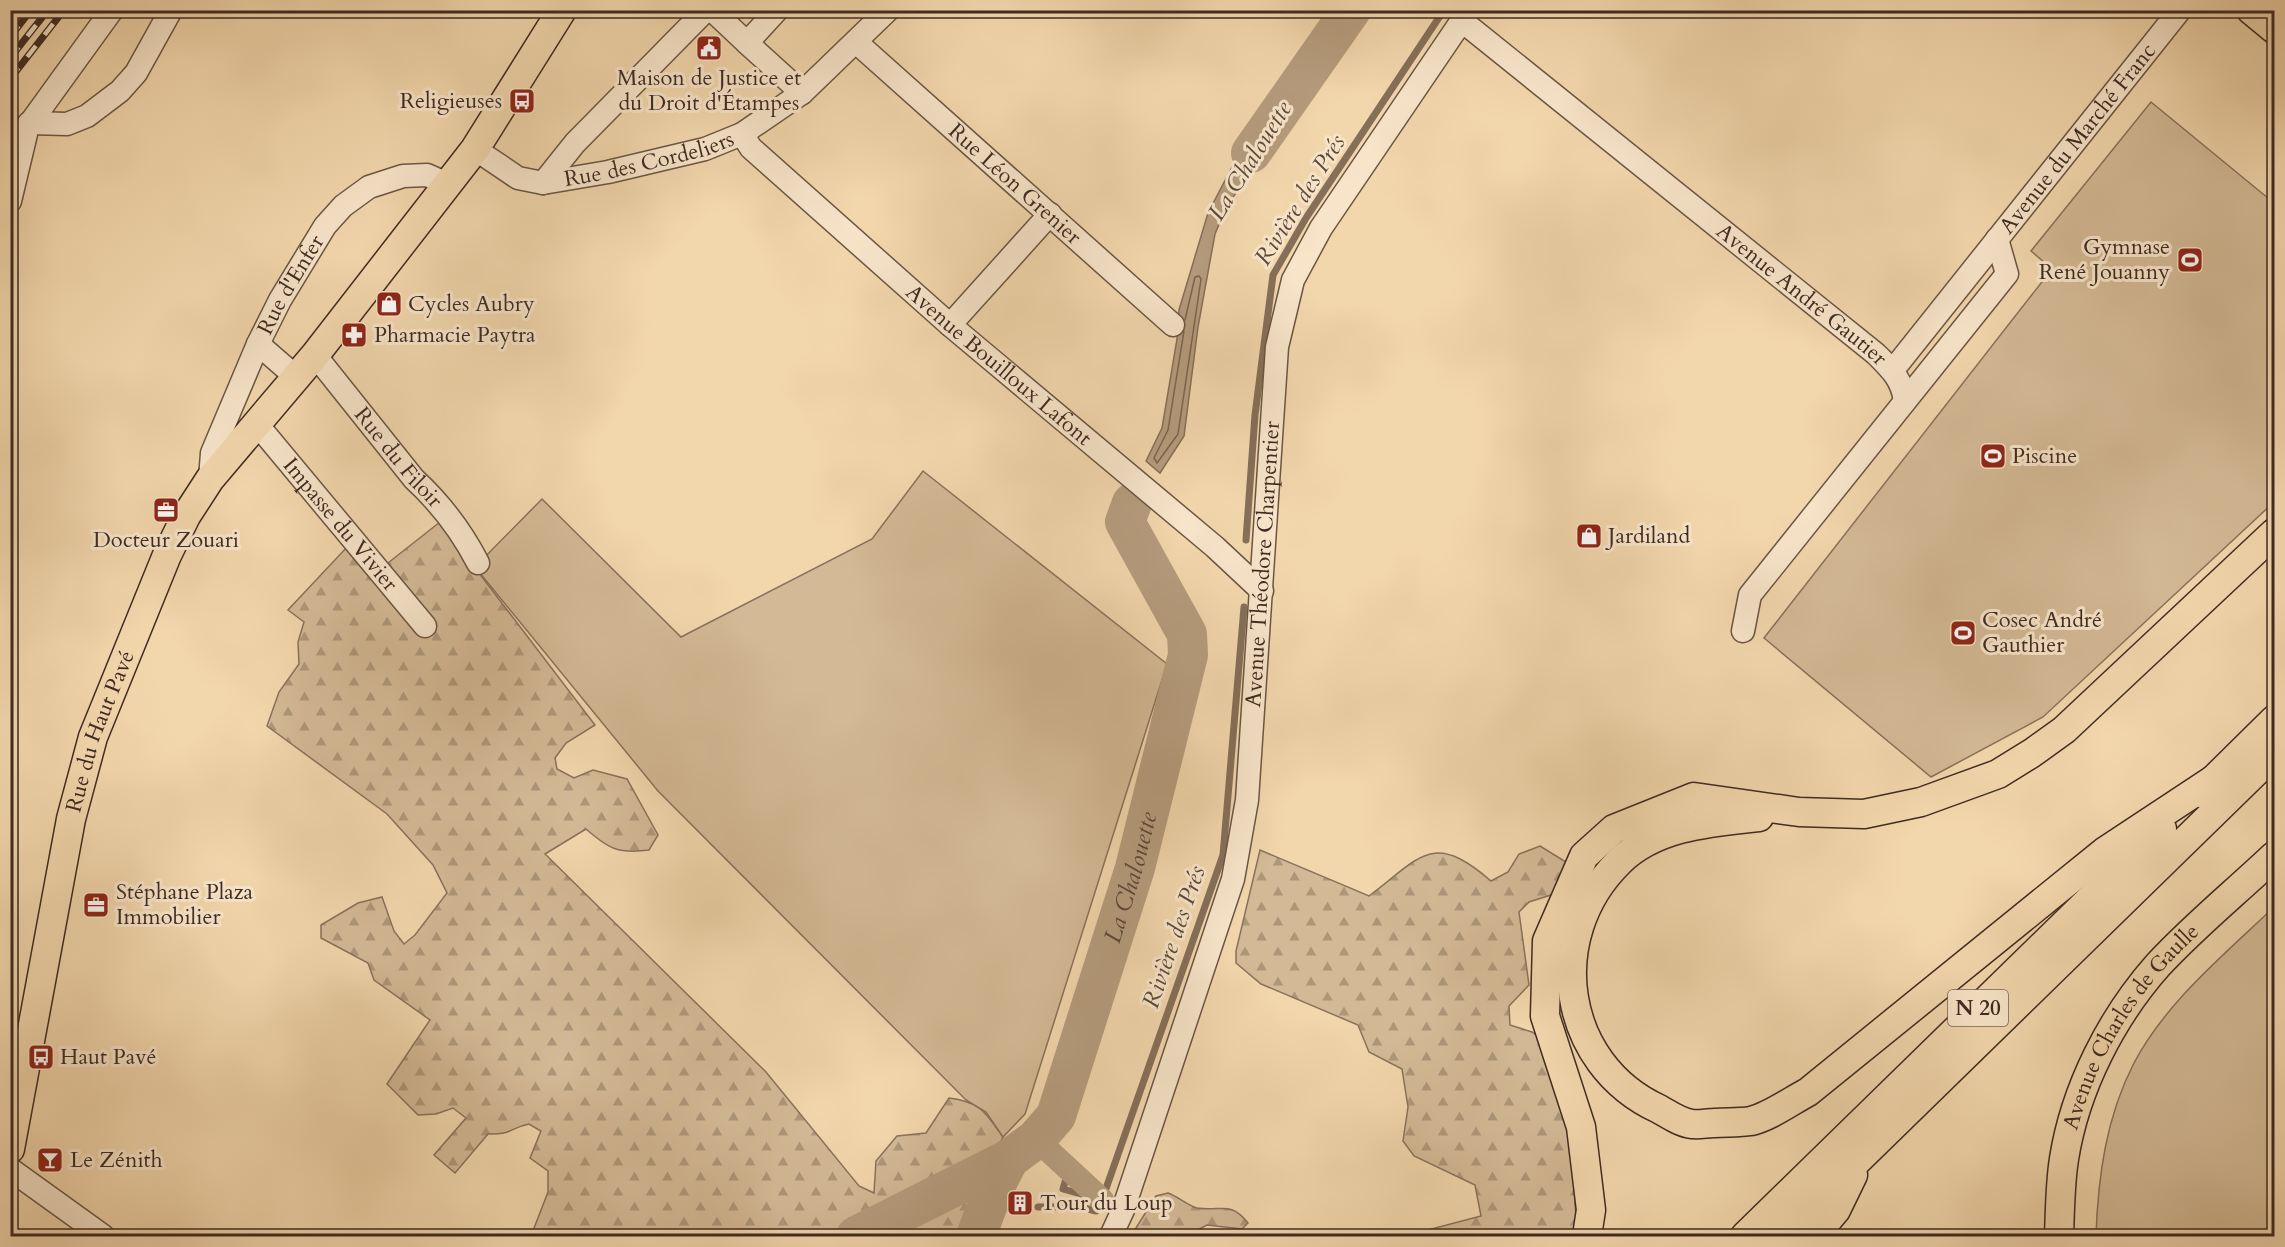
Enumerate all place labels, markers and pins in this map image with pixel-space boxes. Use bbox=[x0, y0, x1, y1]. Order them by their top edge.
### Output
public building icon: Maison de Justice et du Droit d'Étampes bbox=[694, 33, 724, 63]
place label: Maison de Justice et du Droit d'Étampes bbox=[617, 63, 801, 118]
place label: Religieuses bbox=[400, 86, 502, 116]
bus stop icon: Religieuses bbox=[507, 86, 537, 116]
place label: Gymnase René Jouanny bbox=[2039, 232, 2170, 287]
sports icon: Gymnase René Jouanny bbox=[2175, 245, 2205, 275]
shop icon: Cycles Aubry bbox=[374, 289, 404, 319]
place label: Cycles Aubry bbox=[408, 289, 535, 319]
pharmacy icon: Pharmacie Paytra bbox=[339, 320, 369, 350]
place label: Pharmacie Paytra bbox=[374, 320, 536, 350]
sports icon: Piscine bbox=[1978, 441, 2008, 471]
place label: Piscine bbox=[2012, 441, 2077, 471]
office icon: Docteur Zouari bbox=[151, 495, 181, 525]
shop icon: Jardiland bbox=[1574, 521, 1604, 551]
place label: Jardiland bbox=[1605, 521, 1690, 551]
place label: Docteur Zouari bbox=[93, 525, 239, 555]
place label: Cosec André Gauthier bbox=[1982, 605, 2102, 660]
sports icon: Cosec André Gauthier bbox=[1948, 618, 1978, 648]
place label: Stéphane Plaza Immobilier bbox=[116, 877, 254, 932]
office icon: Stéphane Plaza Immobilier bbox=[81, 890, 111, 920]
bus stop icon: Haut Pavé bbox=[26, 1042, 56, 1072]
place label: Haut Pavé bbox=[60, 1042, 156, 1072]
bar icon: Le Zénith bbox=[35, 1145, 65, 1175]
place label: Le Zénith bbox=[70, 1145, 163, 1175]
building icon: Tour du Loup bbox=[1005, 1188, 1035, 1218]
place label: Tour du Loup bbox=[1040, 1188, 1173, 1218]

